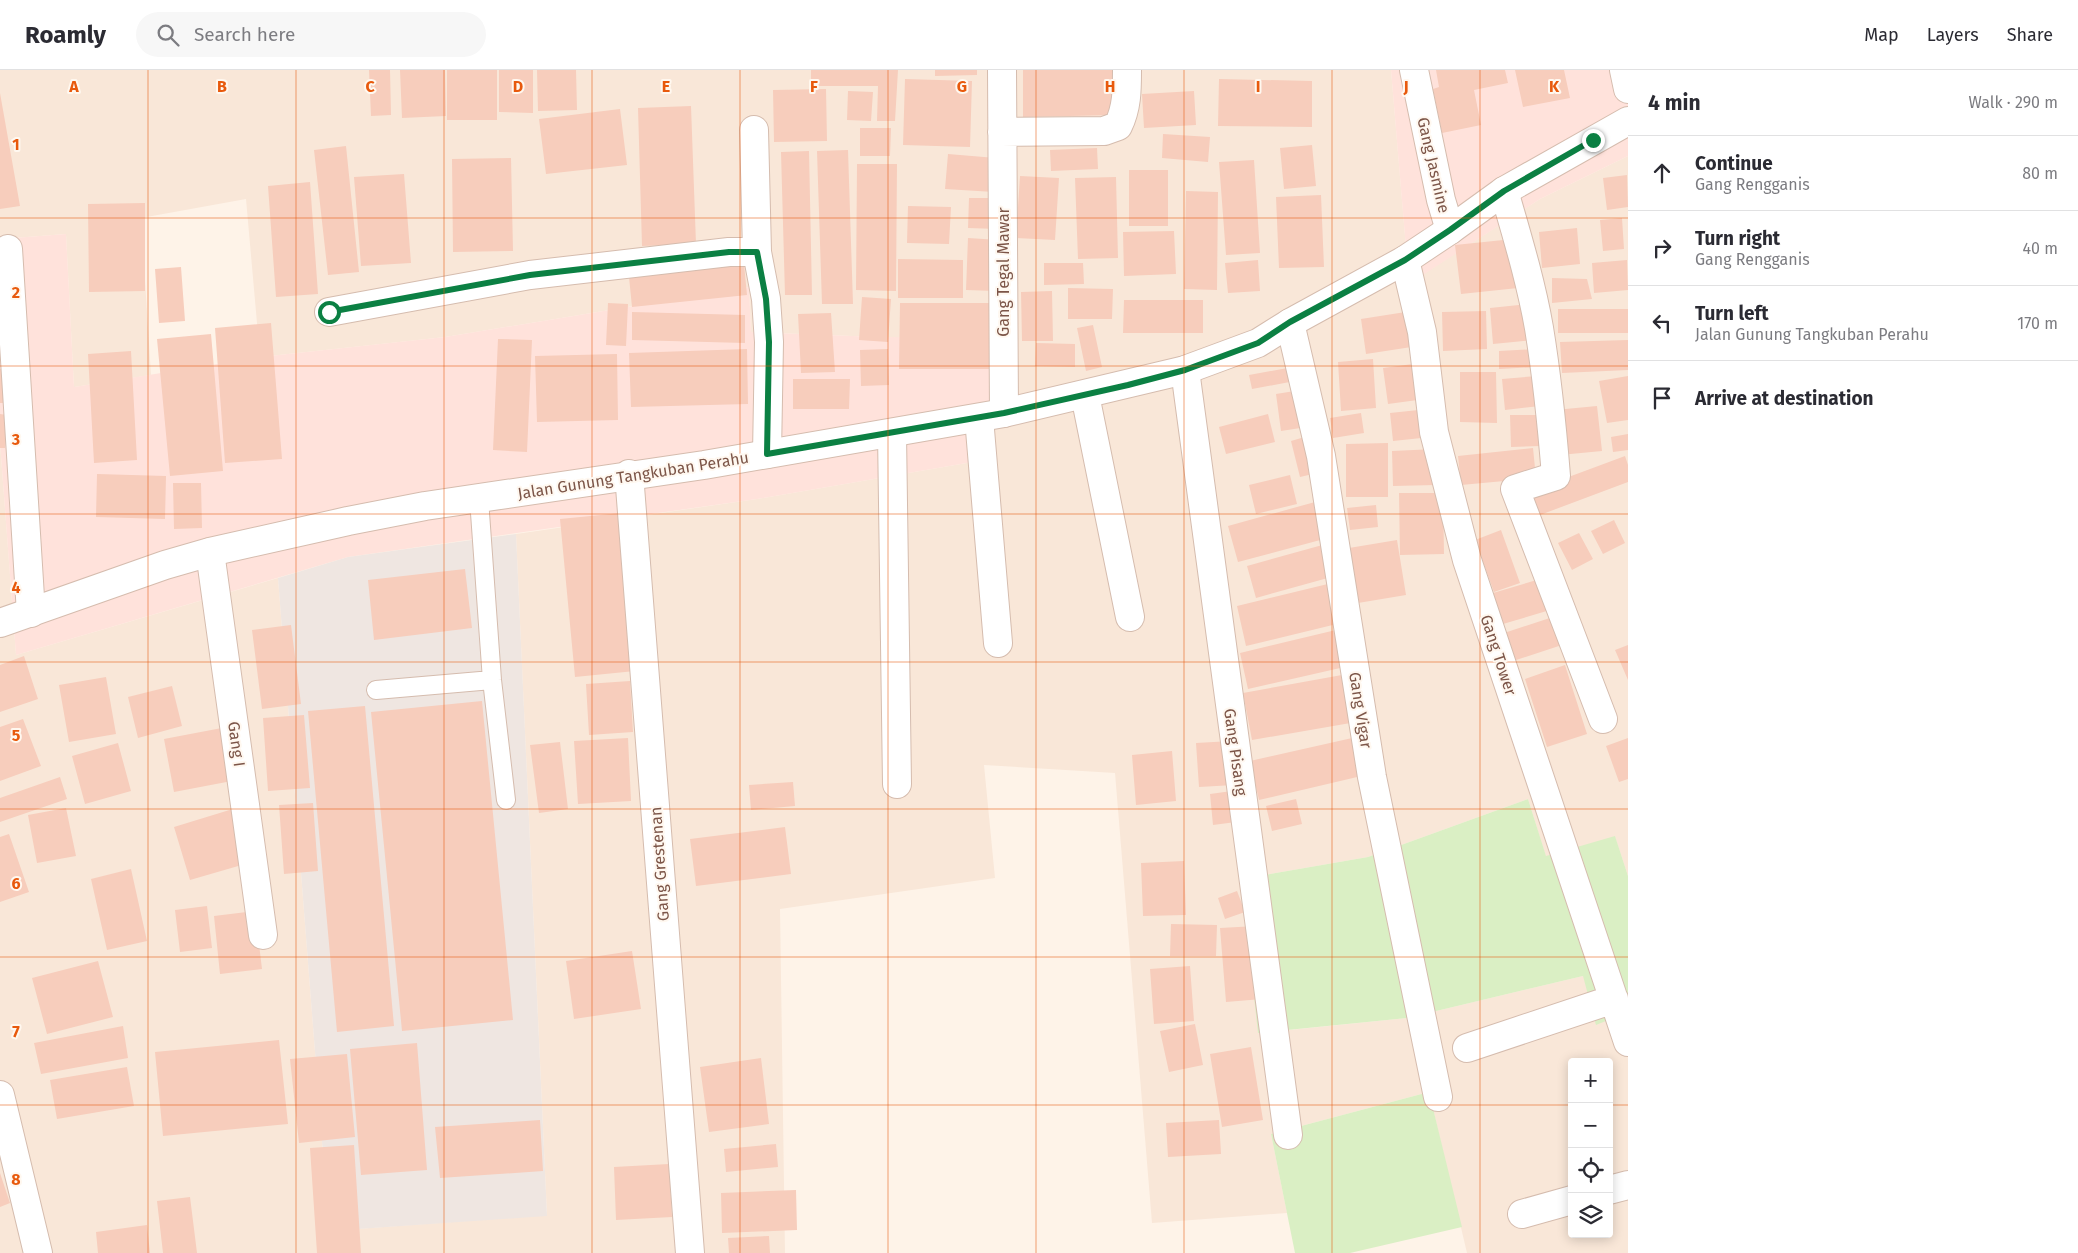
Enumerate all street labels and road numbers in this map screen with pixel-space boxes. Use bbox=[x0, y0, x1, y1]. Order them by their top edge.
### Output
street label: Gang Jasmine bbox=[1413, 115, 1454, 215]
street label: Gang Tegal Mawar bbox=[994, 206, 1013, 337]
street label: Jalan Gunung Tangkuban Perahu bbox=[516, 448, 750, 503]
street label: Gang Tower bbox=[1477, 612, 1521, 699]
street label: Gang Vigar bbox=[1345, 671, 1376, 750]
street label: Gang Pisang bbox=[1220, 707, 1251, 798]
street label: Gang I bbox=[224, 720, 249, 768]
street label: Gang Grestenan bbox=[646, 806, 673, 922]

